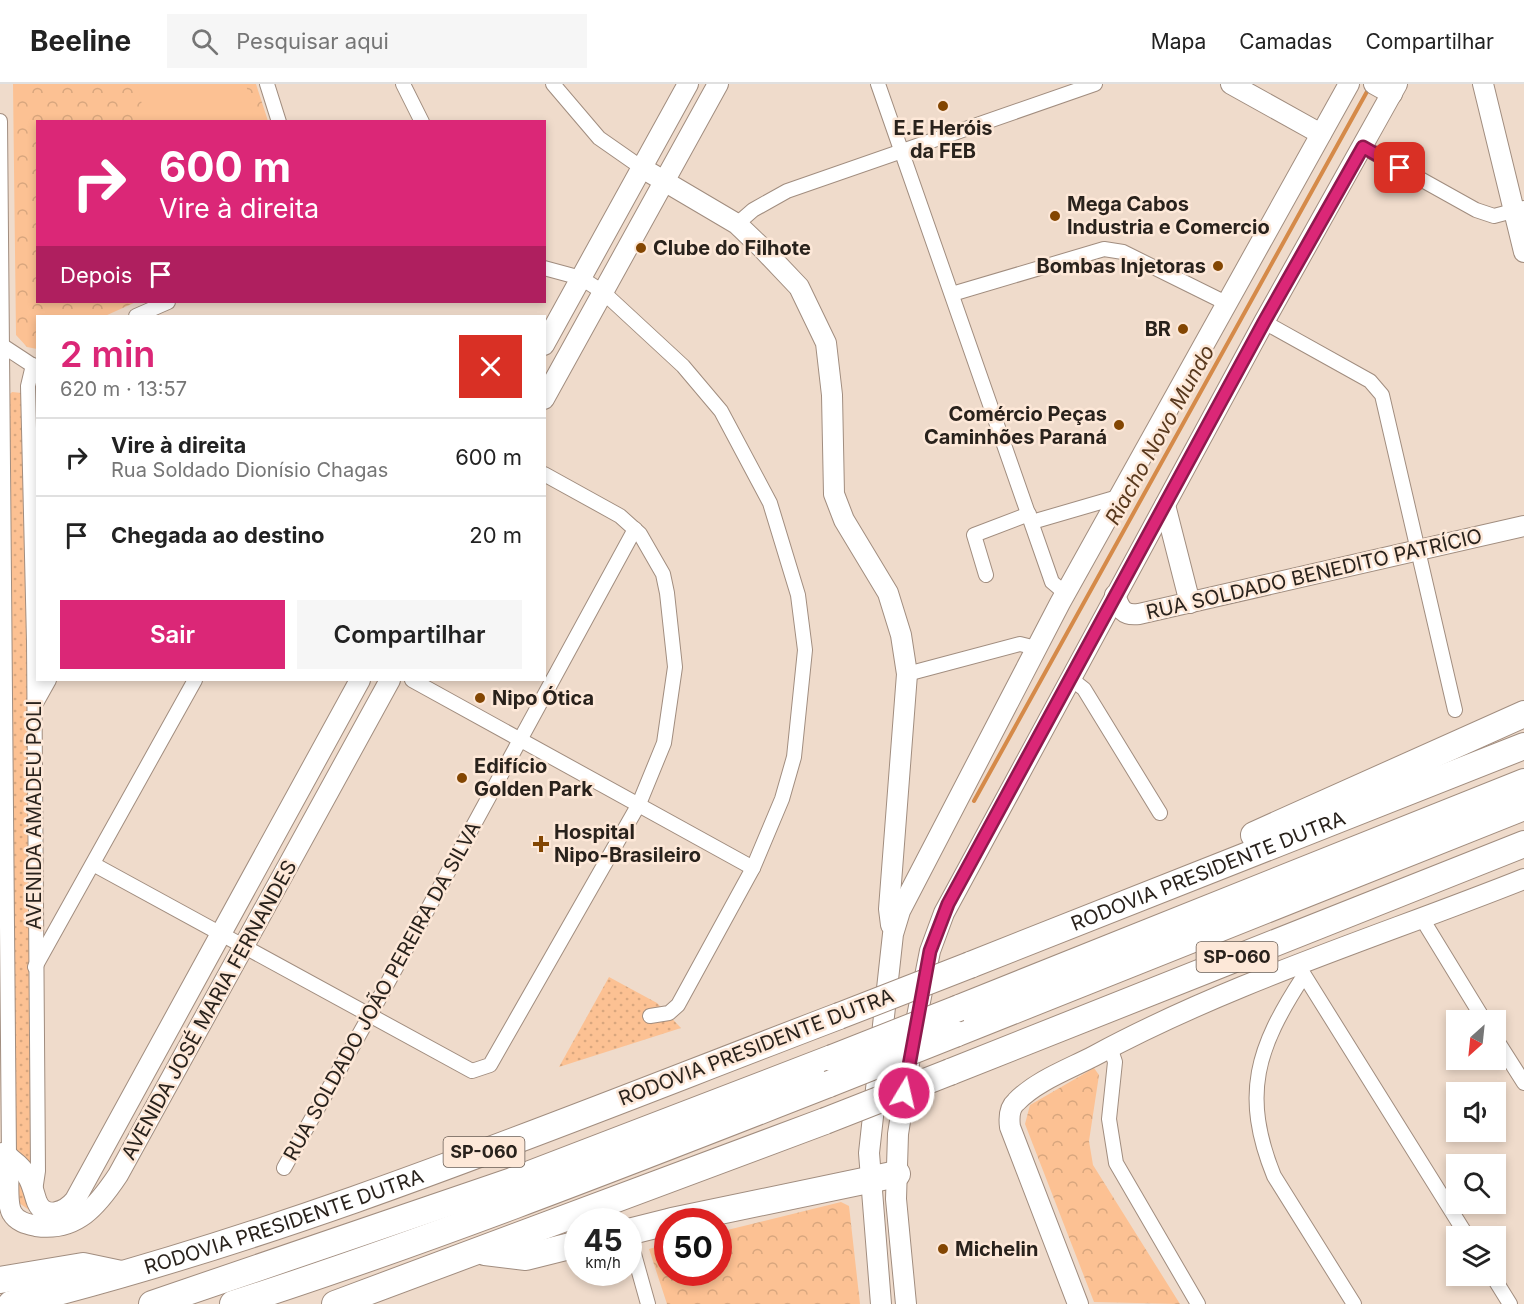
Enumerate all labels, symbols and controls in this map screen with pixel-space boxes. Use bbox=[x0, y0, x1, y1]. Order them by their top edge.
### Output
search box bbox=[167, 14, 587, 68]
text: Beeline bbox=[30, 24, 131, 58]
icon: search bbox=[188, 25, 221, 58]
text: Pesquisar aqui bbox=[236, 28, 389, 54]
text: Mapa bbox=[1151, 29, 1206, 54]
text: Camadas bbox=[1239, 29, 1332, 54]
text: Compartilhar bbox=[1365, 29, 1494, 54]
marker: E.E Heróis da FEB bbox=[936, 99, 950, 113]
place label: E.E Heróis da FEB bbox=[893, 116, 993, 163]
text: 600 m bbox=[159, 141, 291, 192]
pin bbox=[1374, 142, 1425, 193]
icon: right bbox=[60, 144, 138, 222]
icon: arrive bbox=[1383, 151, 1416, 184]
text: Vire à direita bbox=[159, 192, 319, 225]
place label: Mega Cabos Industria e Comercio bbox=[1067, 192, 1270, 239]
marker: Mega Cabos Industria e Comercio bbox=[1048, 209, 1062, 223]
place label: Clube do Filhote bbox=[653, 236, 811, 260]
marker: Clube do Filhote bbox=[634, 241, 648, 255]
place label: Bombas Injetoras bbox=[1036, 254, 1206, 278]
icon: arrive bbox=[144, 258, 177, 291]
marker: Bombas Injetoras bbox=[1211, 259, 1225, 273]
text: Depois bbox=[60, 262, 132, 288]
place label: BR bbox=[1145, 317, 1171, 341]
marker: BR bbox=[1176, 322, 1190, 336]
text: 2 min bbox=[60, 332, 155, 376]
button: close bbox=[459, 335, 522, 398]
water label: Riacho Novo Mundo bbox=[1100, 341, 1219, 529]
text: 620 m · 13:57 bbox=[60, 377, 187, 401]
place label: Comércio Peças Caminhões Paraná bbox=[924, 402, 1107, 449]
marker: Comércio Peças Caminhões Paraná bbox=[1112, 418, 1126, 432]
text: Vire à direita bbox=[111, 432, 246, 458]
icon: right bbox=[60, 441, 93, 474]
text: 600 m bbox=[455, 444, 522, 470]
text: Rua Soldado Dionísio Chagas bbox=[111, 458, 388, 482]
icon: arrive bbox=[60, 519, 93, 552]
text: Chegada ao destino bbox=[111, 522, 325, 548]
text: 20 m bbox=[469, 522, 522, 548]
street label: RUA SOLDADO BENEDITO PATRÍCIO bbox=[1143, 523, 1484, 624]
button: Sair bbox=[60, 600, 285, 669]
button: Compartilhar bbox=[297, 600, 522, 669]
place label: Nipo Ótica bbox=[492, 685, 594, 710]
marker: Nipo Ótica bbox=[473, 691, 487, 705]
street label: AVENIDA AMADEU POLI bbox=[22, 700, 46, 930]
place label: Edifício Golden Park bbox=[474, 754, 593, 801]
marker: Edifício Golden Park bbox=[455, 771, 469, 785]
street label: RODOVIA PRESIDENTE DUTRA bbox=[1068, 806, 1349, 936]
street label: RUA SOLDADO JOÃO PEREIRA DA SILVA bbox=[278, 817, 486, 1165]
place label: Hospital Nipo-Brasileiro bbox=[554, 820, 701, 867]
marker: Hospital Nipo-Brasileiro bbox=[532, 835, 550, 853]
street label: AVENIDA JOSÉ MARIA FERNANDES bbox=[116, 856, 302, 1164]
road number: SP-060 bbox=[1196, 942, 1278, 972]
street label: RODOVIA PRESIDENTE DUTRA bbox=[615, 983, 897, 1111]
north arrow bbox=[1446, 1010, 1506, 1070]
map controls bbox=[1446, 1010, 1506, 1286]
position arrow bbox=[872, 1061, 936, 1125]
button: sound bbox=[1446, 1082, 1506, 1142]
road number: SP-060 bbox=[444, 1137, 524, 1167]
button: search bbox=[1446, 1154, 1506, 1214]
street label: RODOVIA PRESIDENTE DUTRA bbox=[141, 1164, 427, 1279]
speed limit sign: 50 bbox=[654, 1208, 732, 1286]
text: 45 bbox=[583, 1222, 623, 1258]
button: layers bbox=[1446, 1226, 1506, 1286]
place label: Michelin bbox=[955, 1237, 1038, 1261]
marker: Michelin bbox=[936, 1242, 950, 1256]
text: km/h bbox=[585, 1253, 621, 1272]

